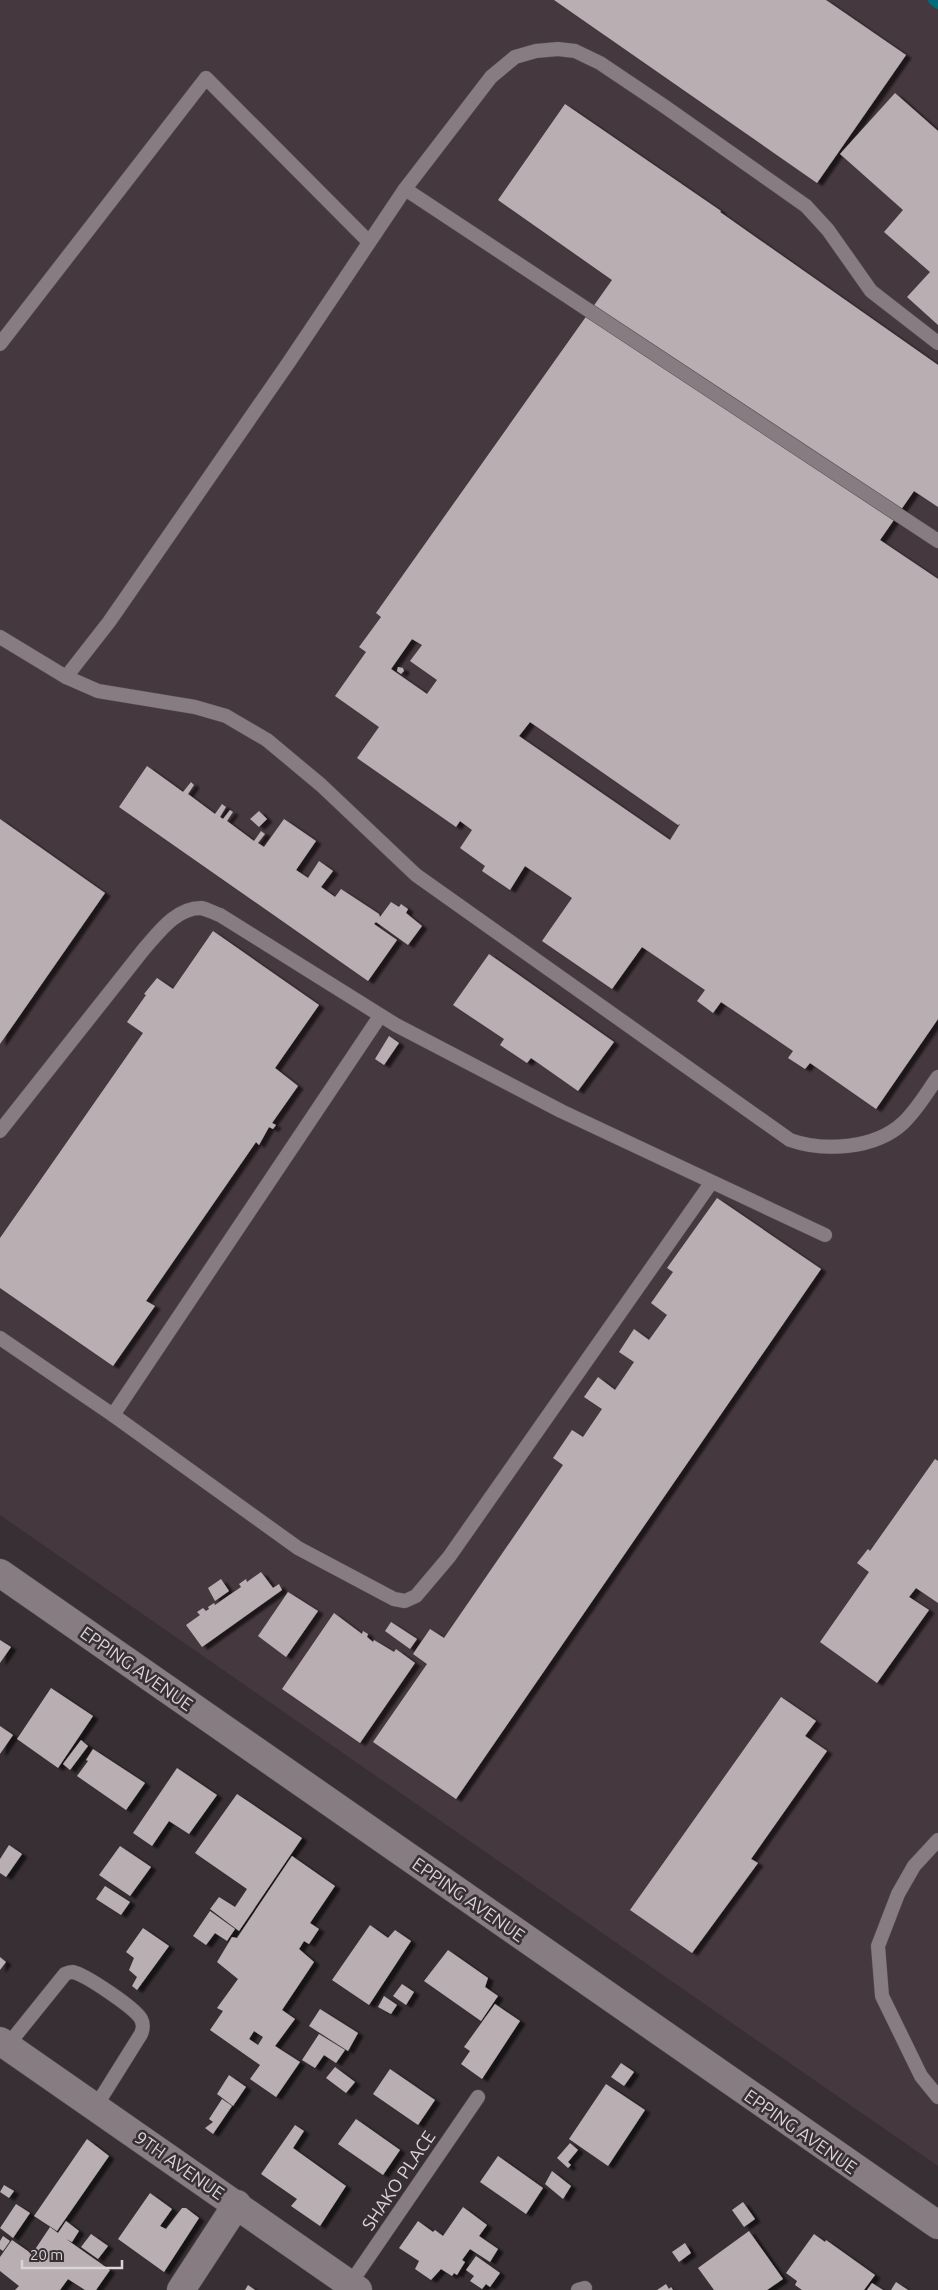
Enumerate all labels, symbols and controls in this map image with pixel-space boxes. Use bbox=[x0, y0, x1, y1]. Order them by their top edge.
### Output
street label: EPPING AVENUE bbox=[77, 1622, 197, 1714]
street label: EPPING AVENUE bbox=[409, 1853, 529, 1945]
street label: EPPING AVENUE bbox=[741, 2085, 861, 2177]
street label: 9TH AVENUE bbox=[132, 2127, 228, 2203]
street label: SHAKO PLACE bbox=[357, 2127, 439, 2233]
scale bar bbox=[22, 2238, 122, 2270]
text: 20 m bbox=[30, 2246, 63, 2263]

